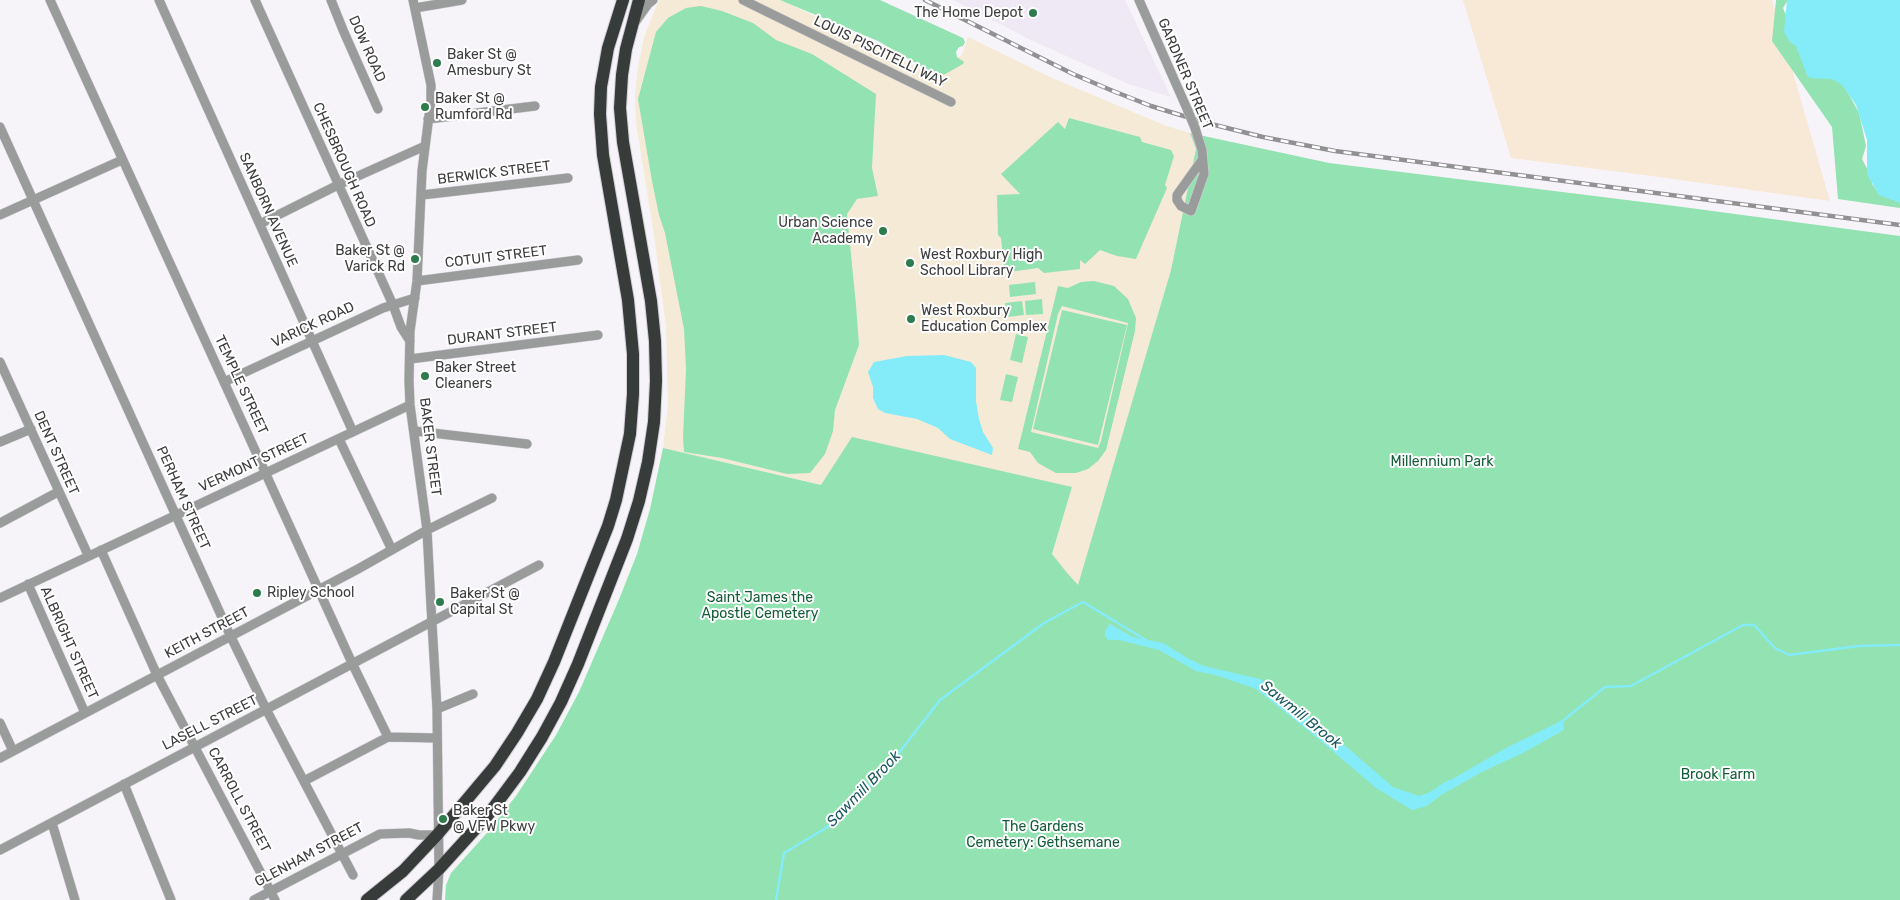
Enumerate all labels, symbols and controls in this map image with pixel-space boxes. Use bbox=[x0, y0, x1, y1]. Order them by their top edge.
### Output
place label: The Home Depot bbox=[914, 5, 1023, 21]
marker: The Home Depot bbox=[1027, 7, 1039, 19]
street label: DOW ROAD bbox=[345, 13, 389, 85]
street label: LOUIS PISCITELLI WAY bbox=[811, 13, 949, 91]
street label: GARDNER STREET bbox=[1154, 16, 1216, 132]
place label: Baker St @ Amesbury St bbox=[447, 47, 531, 80]
marker: Baker St @ Amesbury St bbox=[431, 57, 443, 69]
place label: Baker St @ Rumford Rd bbox=[435, 91, 513, 124]
street label: CHESBROUGH ROAD bbox=[309, 100, 379, 230]
marker: Baker St @ Rumford Rd bbox=[419, 101, 431, 113]
street label: SANBORN AVENUE bbox=[235, 150, 301, 270]
street label: BERWICK STREET bbox=[436, 158, 552, 188]
place label: Urban Science Academy bbox=[778, 215, 873, 248]
marker: Urban Science Academy bbox=[877, 225, 889, 237]
street label: COTUIT STREET bbox=[444, 242, 548, 272]
place label: Baker St @ Varick Rd bbox=[335, 243, 405, 276]
place label: West Roxbury High School Library bbox=[920, 247, 1043, 280]
marker: Baker St @ Varick Rd bbox=[409, 253, 421, 265]
marker: West Roxbury High School Library bbox=[904, 257, 916, 269]
street label: VARICK ROAD bbox=[269, 298, 357, 352]
place label: West Roxbury Education Complex bbox=[921, 303, 1047, 336]
marker: West Roxbury Education Complex bbox=[905, 313, 917, 325]
street label: DURANT STREET bbox=[446, 319, 558, 349]
street label: TEMPLE STREET bbox=[211, 333, 271, 437]
place label: Baker Street Cleaners bbox=[435, 360, 516, 392]
marker: Baker Street Cleaners bbox=[419, 370, 431, 382]
street label: BAKER STREET bbox=[416, 397, 444, 497]
street label: DENT STREET bbox=[30, 408, 82, 498]
street label: VERMONT STREET bbox=[196, 430, 312, 496]
street label: PERHAM STREET bbox=[153, 444, 213, 552]
park label: Millennium Park bbox=[1391, 454, 1493, 470]
street label: ALBRIGHT STREET bbox=[37, 584, 101, 702]
place label: Ripley School bbox=[267, 585, 354, 601]
place label: Baker St @ Capital St bbox=[450, 586, 520, 618]
marker: Ripley School bbox=[251, 587, 263, 599]
park label: Saint James the Apostle Cemetery bbox=[702, 590, 818, 622]
marker: Baker St @ Capital St bbox=[434, 596, 446, 608]
street label: KEITH STREET bbox=[162, 604, 252, 662]
water label: Sawmill Brook bbox=[1257, 677, 1345, 753]
street label: LASELL STREET bbox=[160, 692, 260, 754]
street label: CARROLL STREET bbox=[204, 745, 274, 855]
water label: Sawmill Brook bbox=[823, 747, 905, 831]
park label: Brook Farm bbox=[1681, 767, 1755, 783]
place label: Baker St @ VFW Pkwy bbox=[453, 803, 535, 836]
marker: Baker St @ VFW Pkwy bbox=[437, 813, 449, 825]
street label: GLENHAM STREET bbox=[252, 819, 366, 891]
park label: The Gardens Cemetery: Gethsemane bbox=[966, 819, 1120, 852]

